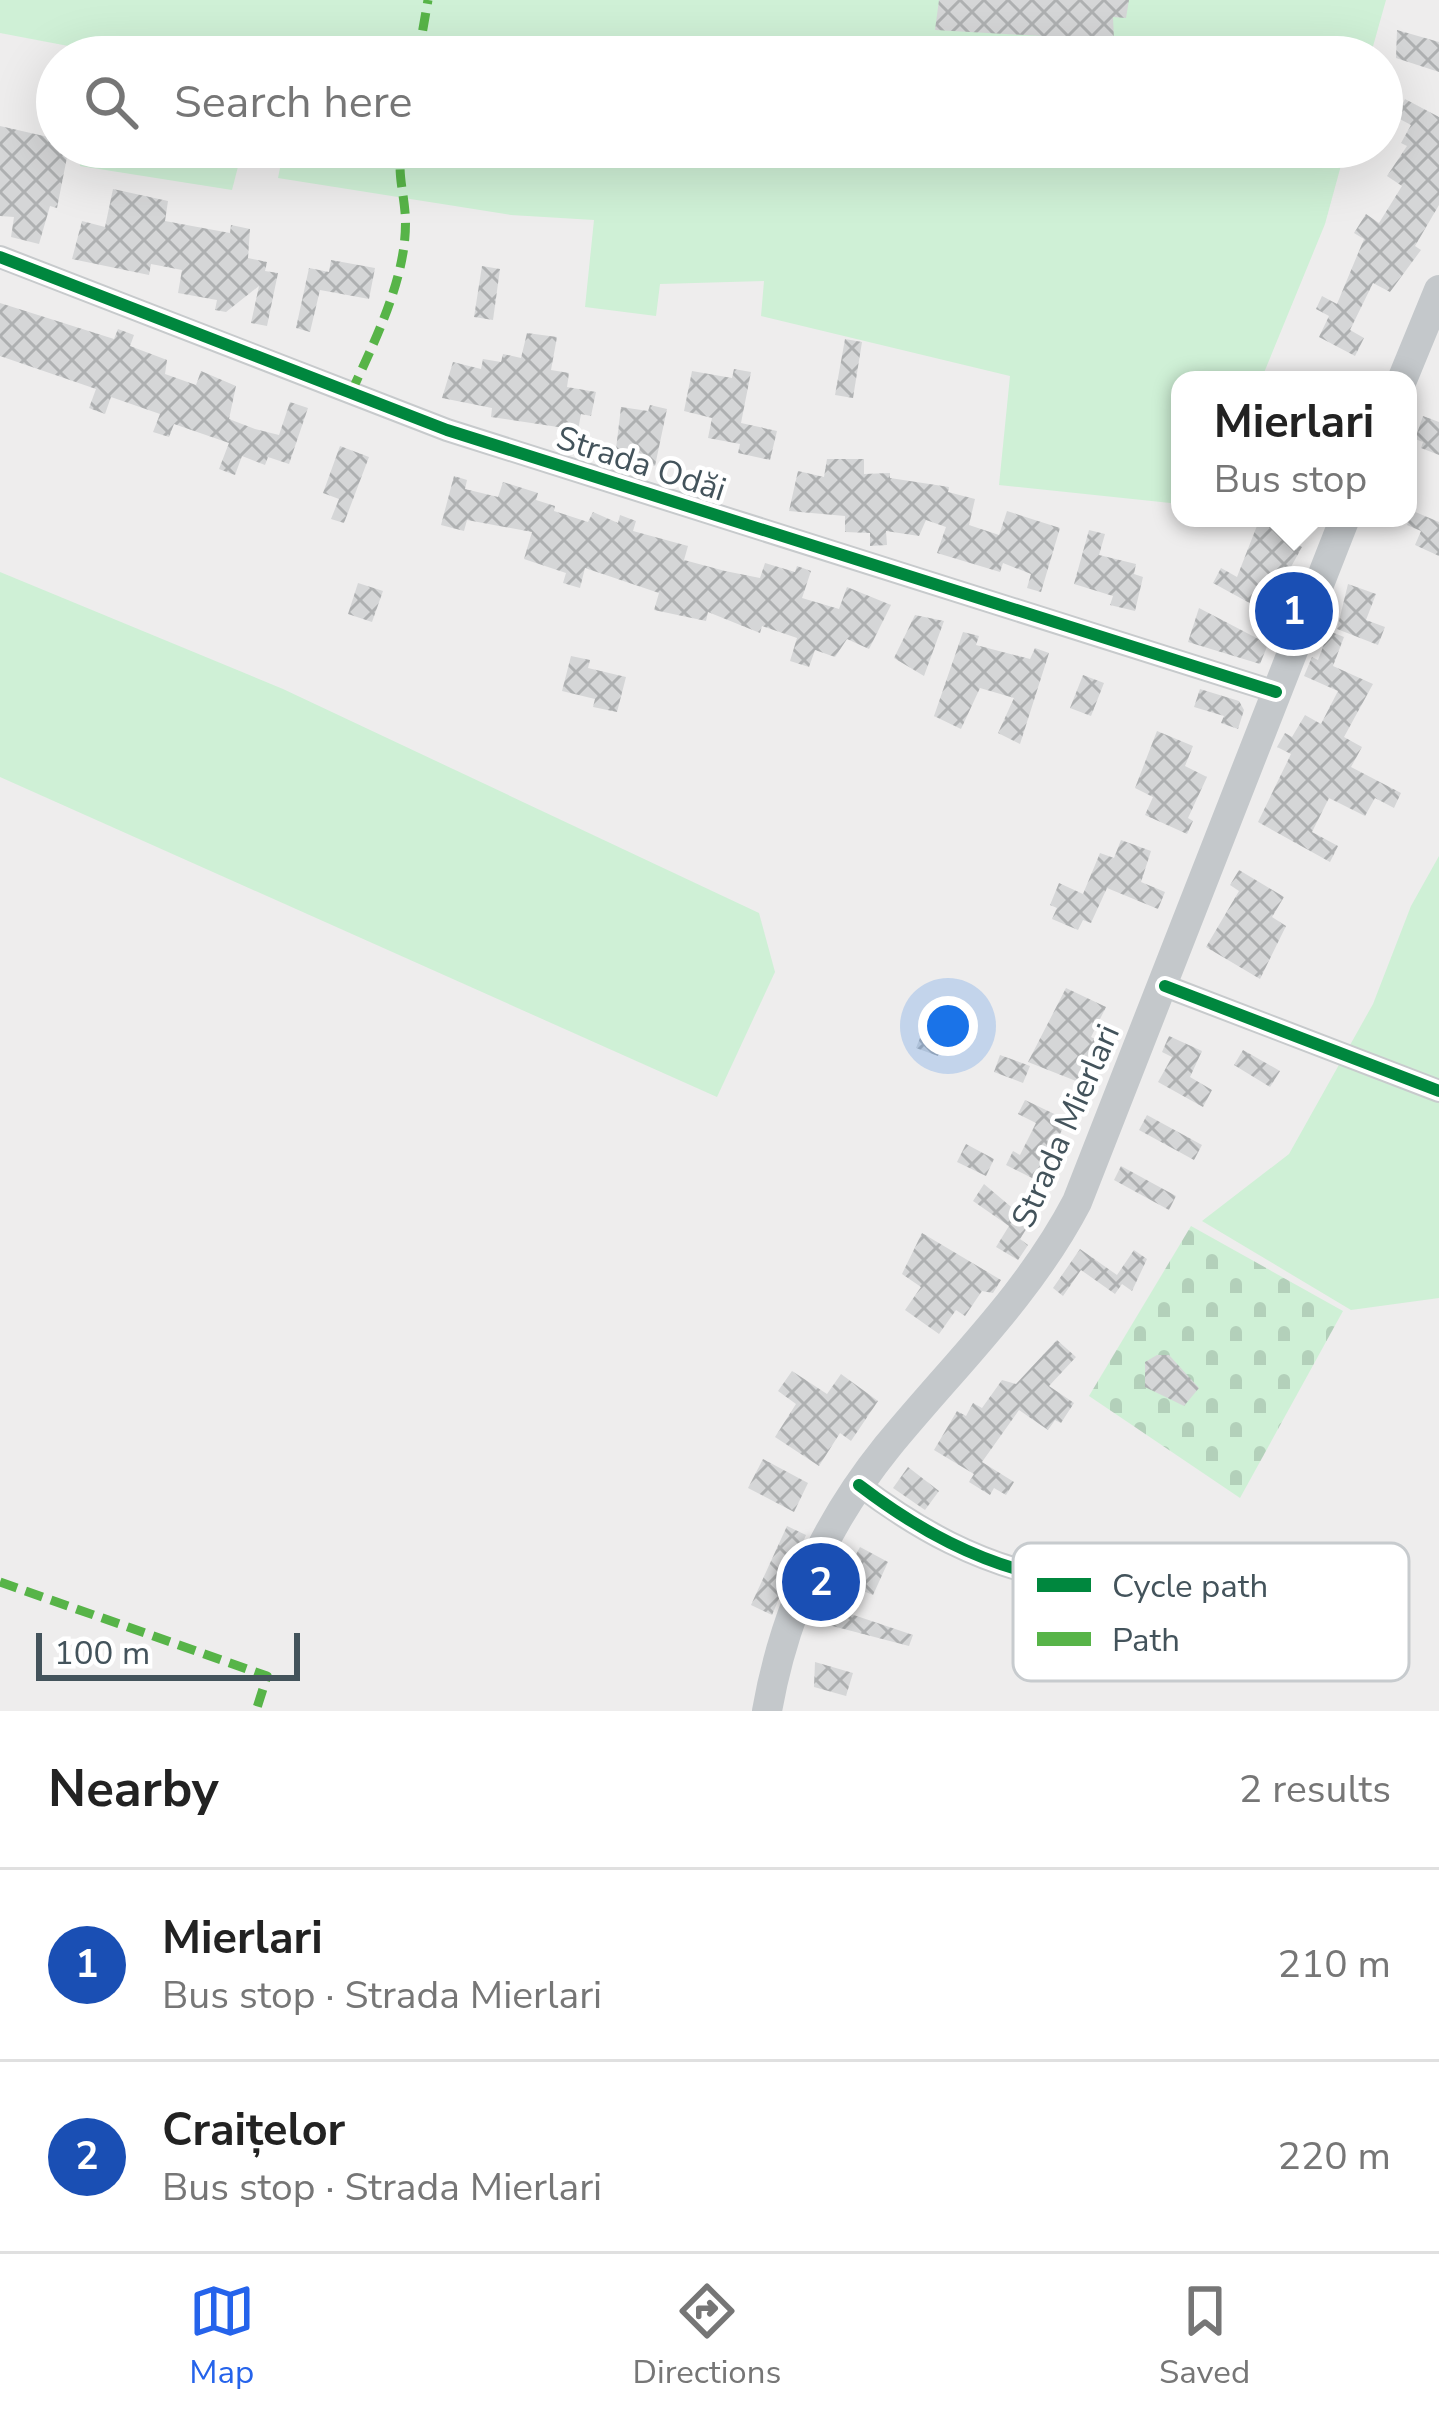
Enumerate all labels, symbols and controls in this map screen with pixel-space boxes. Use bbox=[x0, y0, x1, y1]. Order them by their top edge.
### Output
search box bbox=[36, 36, 1403, 168]
icon: search bbox=[78, 69, 144, 135]
text: Search here bbox=[174, 72, 413, 133]
popup bbox=[1171, 371, 1417, 527]
text: Mierlari bbox=[1214, 392, 1374, 453]
street label: Strada Odăi bbox=[550, 415, 732, 513]
text: Bus stop bbox=[1214, 453, 1367, 506]
pin: 1 bbox=[1255, 566, 1333, 656]
your location bbox=[918, 996, 978, 1056]
street label: Strada Mierlari bbox=[1001, 1017, 1131, 1235]
pin: 2 bbox=[782, 1537, 860, 1627]
legend bbox=[1013, 1543, 1409, 1681]
text: Cycle path bbox=[1112, 1564, 1268, 1609]
text: Path bbox=[1112, 1618, 1180, 1663]
scale bar bbox=[36, 1627, 300, 1680]
text: 100 m bbox=[54, 1631, 150, 1676]
text: Nearby bbox=[48, 1754, 219, 1824]
text: 2 results bbox=[1239, 1763, 1391, 1816]
text: Mierlari bbox=[162, 1908, 323, 1969]
text: 1 bbox=[75, 1938, 99, 1991]
text: 210 m bbox=[1277, 1938, 1391, 1991]
text: Bus stop · Strada Mierlari bbox=[162, 1969, 602, 2022]
text: Craițelor bbox=[162, 2100, 345, 2161]
text: 2 bbox=[75, 2130, 99, 2183]
text: 220 m bbox=[1277, 2130, 1391, 2183]
text: Bus stop · Strada Mierlari bbox=[162, 2161, 602, 2214]
tab: Map bbox=[189, 2278, 255, 2395]
tab: Directions bbox=[633, 2278, 781, 2395]
tab: Saved bbox=[1159, 2278, 1250, 2395]

